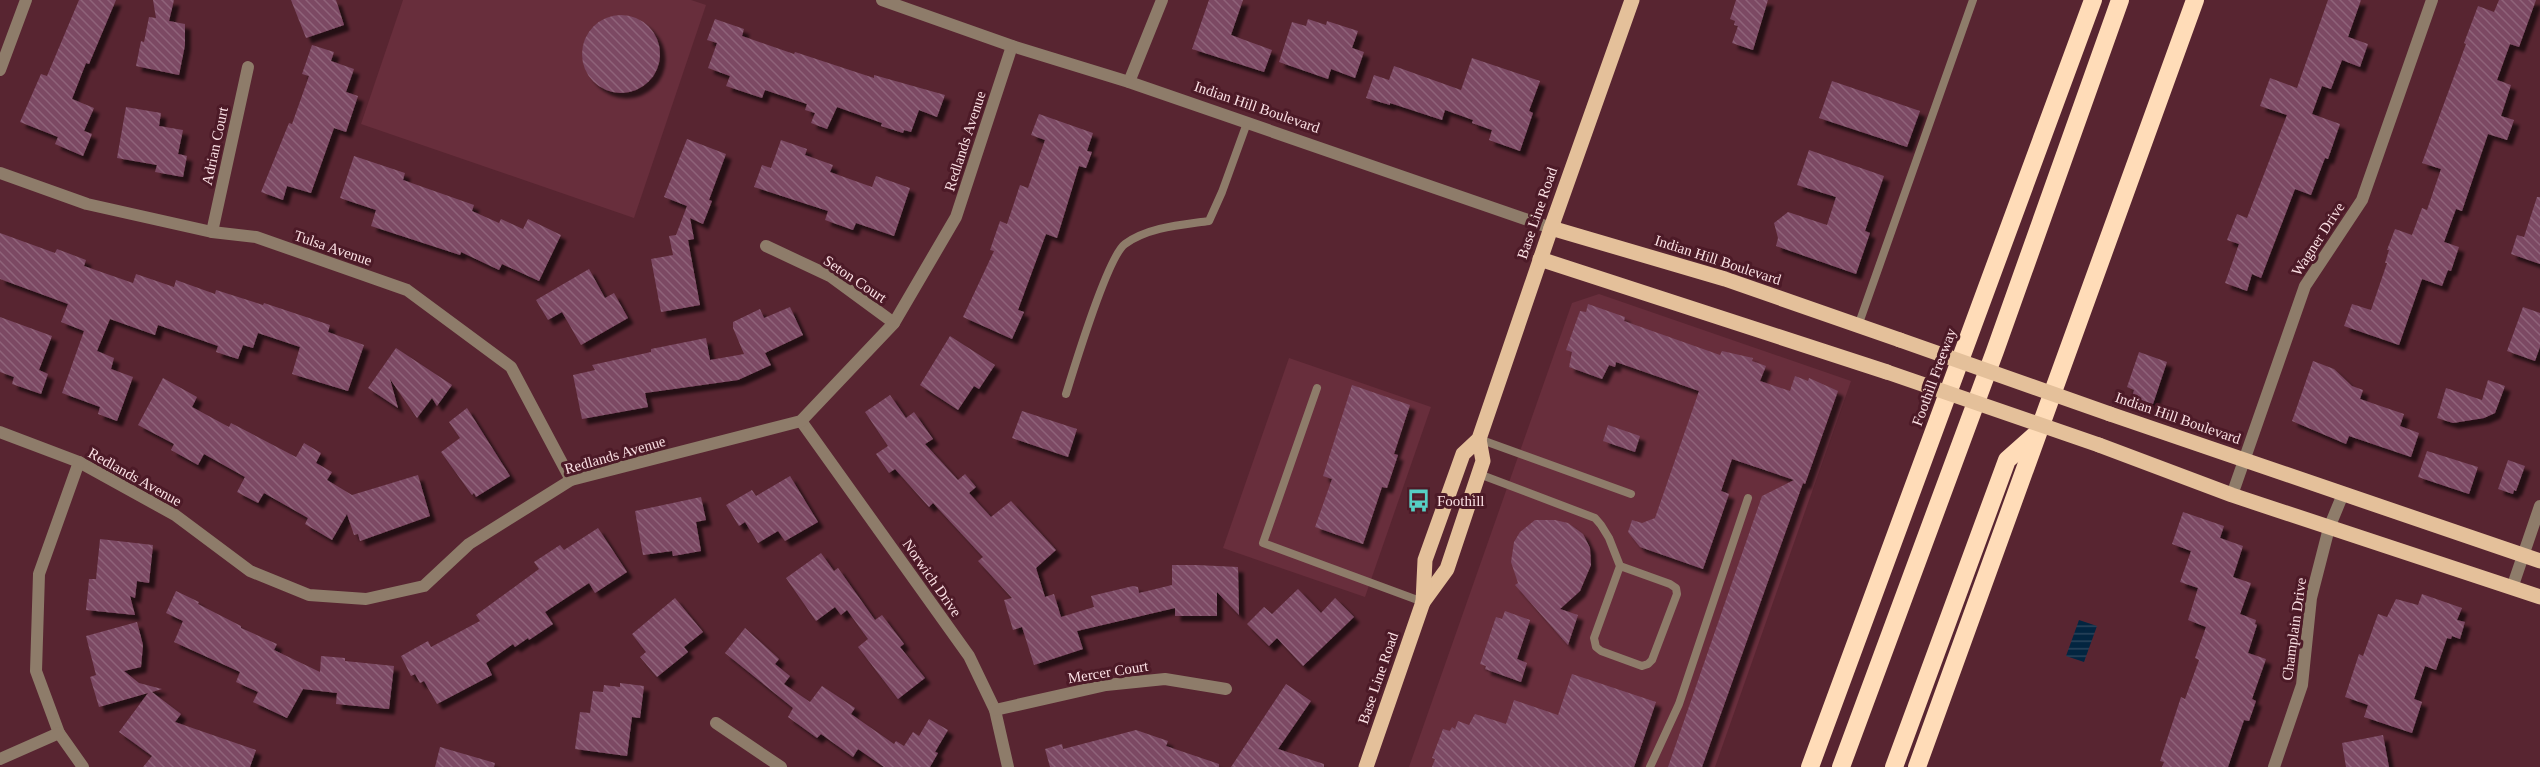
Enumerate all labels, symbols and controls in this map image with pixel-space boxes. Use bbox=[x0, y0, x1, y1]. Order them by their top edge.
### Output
street label: Indian Hill Boulevard bbox=[1192, 78, 1322, 136]
street label: Redlands Avenue bbox=[941, 89, 989, 193]
street label: Adrian Court bbox=[199, 105, 231, 187]
street label: Base Line Road bbox=[1514, 165, 1560, 261]
street label: Wagner Drive bbox=[2288, 199, 2348, 279]
street label: Tulsa Avenue bbox=[292, 227, 374, 269]
street label: Indian Hill Boulevard bbox=[1653, 232, 1784, 288]
street label: Seton Court bbox=[821, 252, 890, 306]
street label: Foothill Freeway bbox=[1909, 325, 1959, 428]
street label: Indian Hill Boulevard bbox=[2113, 389, 2243, 447]
street label: Redlands Avenue bbox=[563, 433, 668, 477]
street label: Redlands Avenue bbox=[86, 445, 185, 509]
bus stop icon: Foothill bbox=[1406, 488, 1432, 514]
place label: Foothill bbox=[1437, 493, 1485, 509]
street label: Norwich Drive bbox=[900, 536, 965, 620]
street label: Champlain Drive bbox=[2279, 576, 2309, 681]
street label: Base Line Road bbox=[1355, 630, 1401, 726]
street label: Mercer Court bbox=[1067, 658, 1150, 686]

